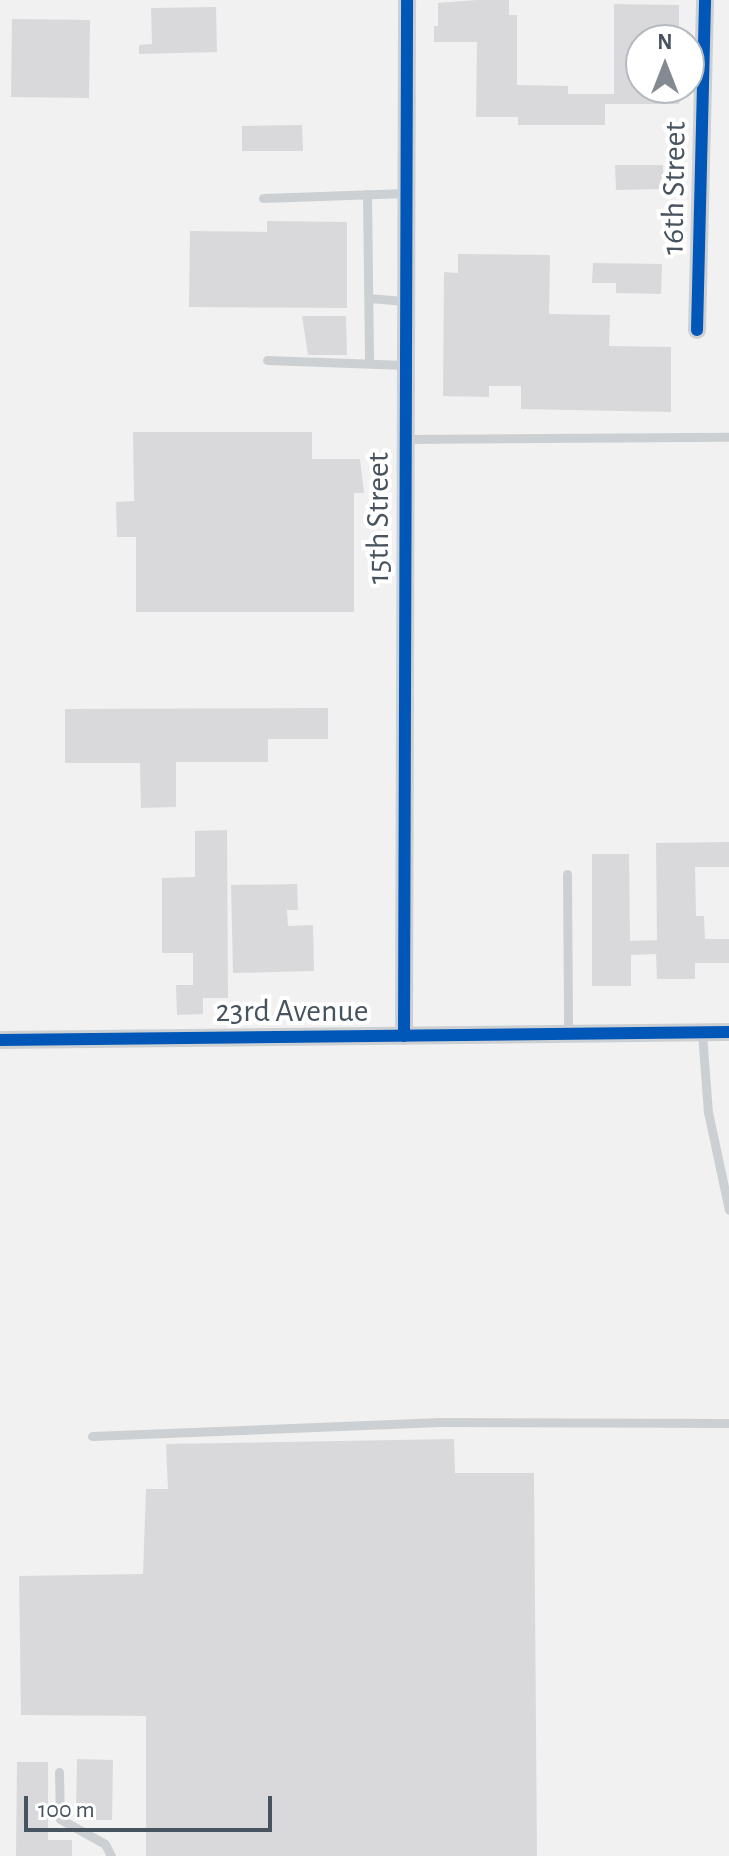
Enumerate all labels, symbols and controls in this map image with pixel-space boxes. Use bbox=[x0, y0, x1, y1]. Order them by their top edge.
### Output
north arrow bbox=[625, 24, 705, 104]
text: N bbox=[657, 31, 673, 53]
street label: 16th Street bbox=[654, 121, 694, 255]
street label: 15th Street bbox=[359, 452, 397, 584]
street label: 23rd Avenue bbox=[215, 992, 369, 1030]
scale bar bbox=[28, 1780, 276, 1830]
text: 100 m bbox=[38, 1798, 95, 1822]

